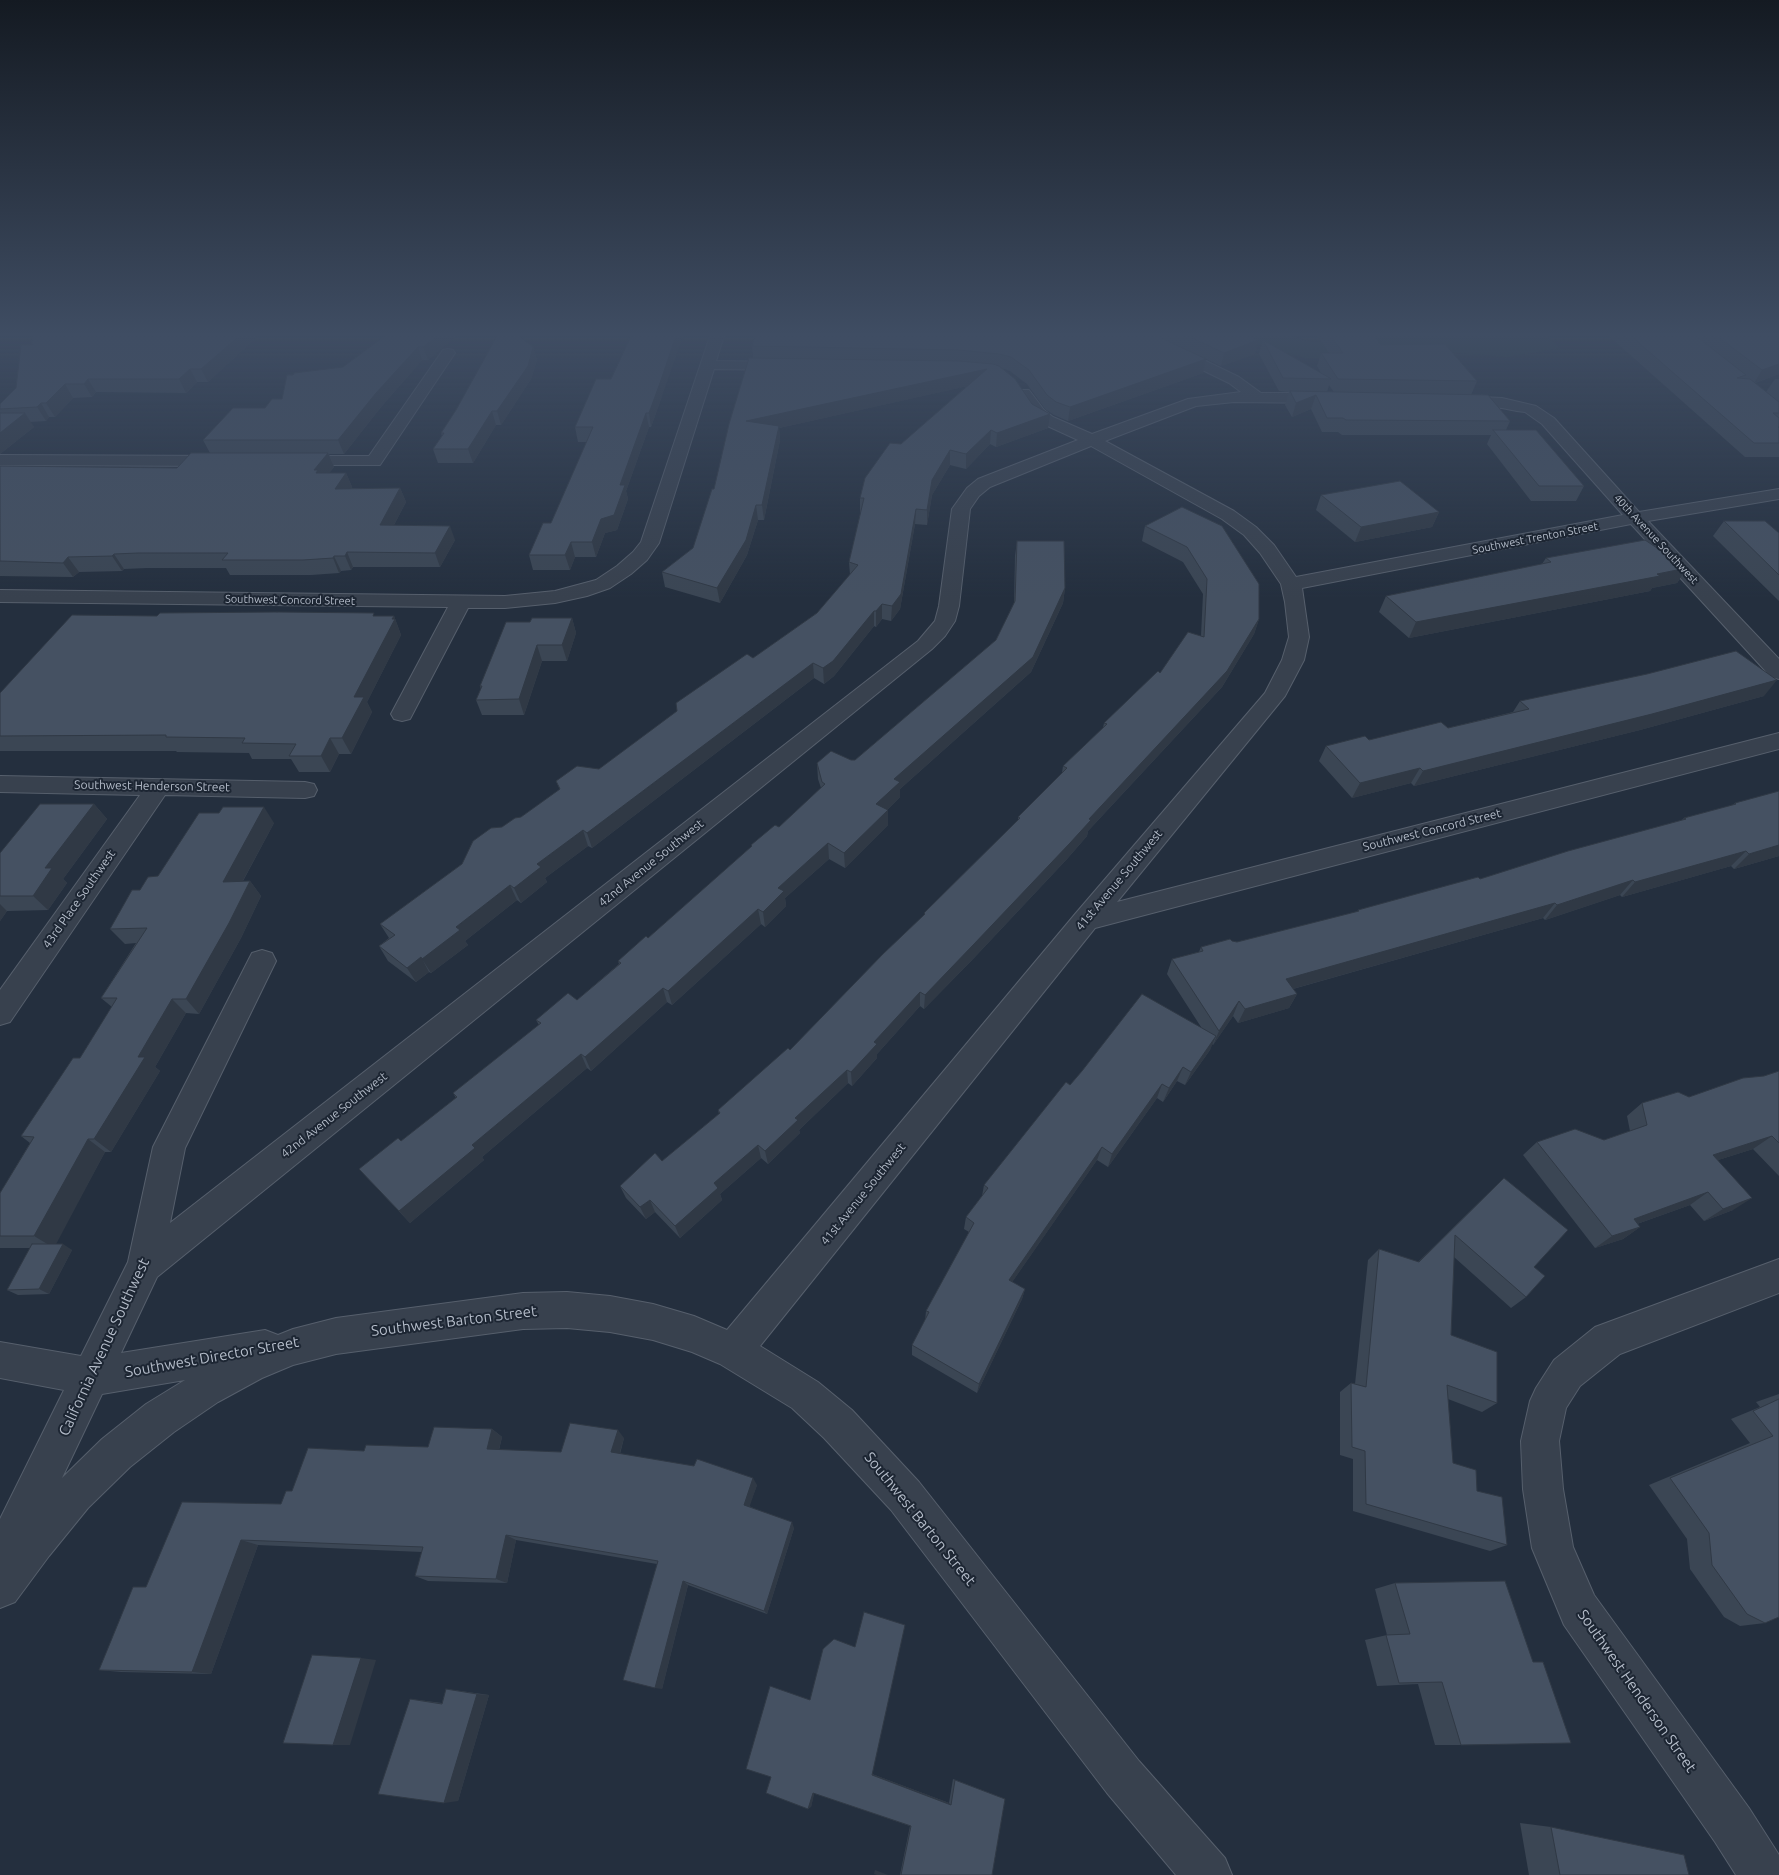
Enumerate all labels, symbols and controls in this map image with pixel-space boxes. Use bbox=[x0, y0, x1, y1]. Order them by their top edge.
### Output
street label: 40th Avenue Southwest bbox=[1611, 491, 1701, 587]
street label: Southwest Trenton Street bbox=[1471, 519, 1599, 557]
street label: Southwest Concord Street bbox=[225, 592, 355, 608]
street label: Southwest Henderson Street bbox=[74, 777, 230, 795]
street label: Southwest Concord Street bbox=[1361, 806, 1503, 854]
street label: 42nd Avenue Southwest bbox=[596, 816, 706, 910]
street label: 41st Avenue Southwest bbox=[1073, 827, 1165, 933]
street label: 43rd Place Southwest bbox=[40, 847, 118, 951]
street label: 42nd Avenue Southwest bbox=[278, 1069, 390, 1161]
street label: 41st Avenue Southwest bbox=[817, 1140, 909, 1248]
street label: California Avenue Southwest bbox=[55, 1255, 153, 1439]
street label: Southwest Barton Street bbox=[370, 1302, 538, 1340]
street label: Southwest Director Street bbox=[124, 1333, 300, 1381]
street label: Southwest Barton Street bbox=[861, 1449, 979, 1589]
street label: Southwest Henderson Street bbox=[1574, 1606, 1700, 1776]

